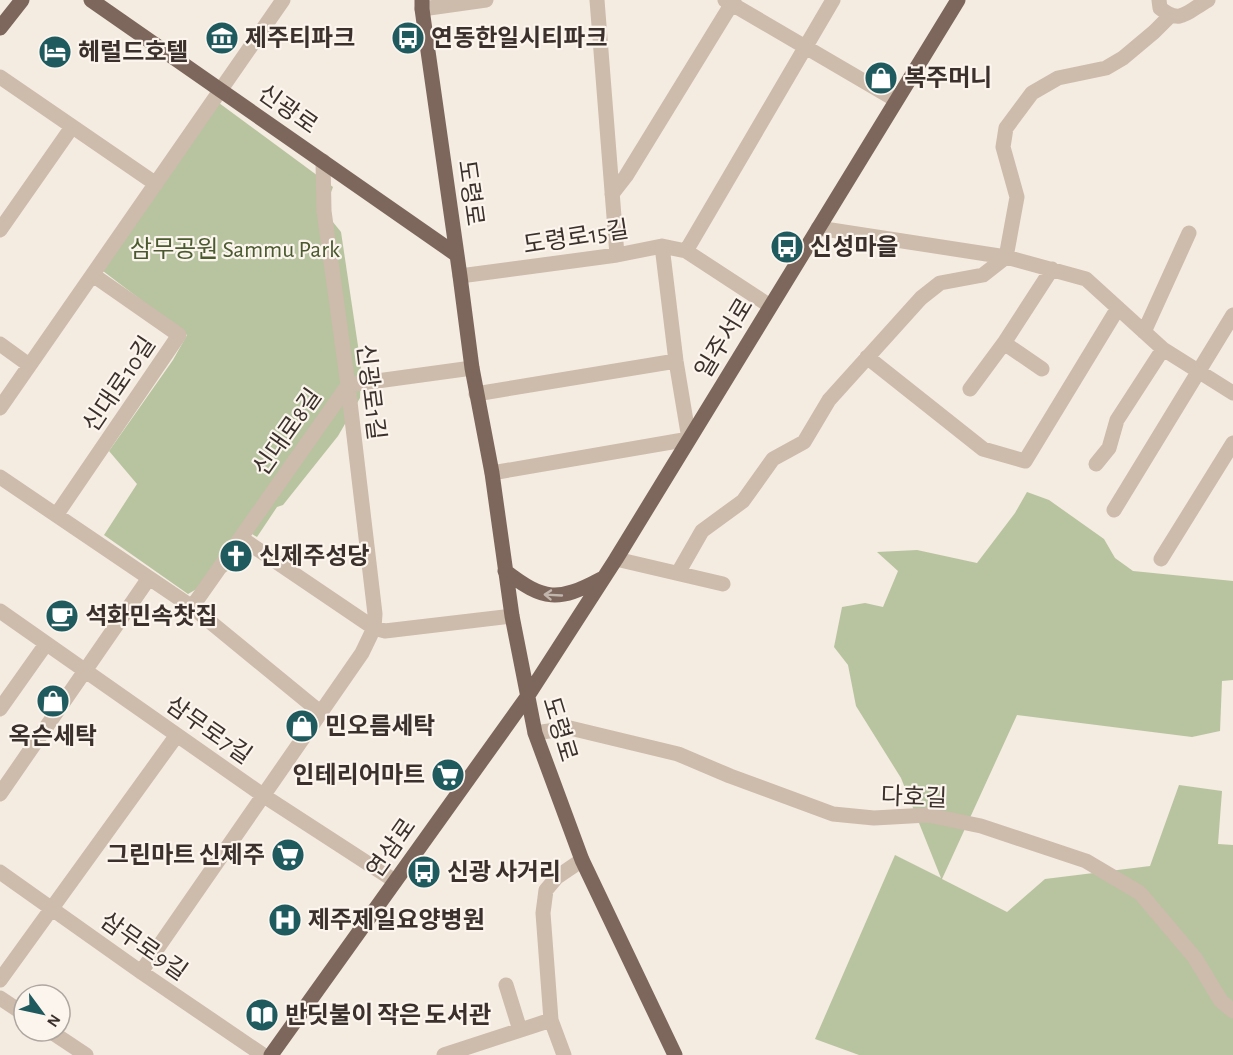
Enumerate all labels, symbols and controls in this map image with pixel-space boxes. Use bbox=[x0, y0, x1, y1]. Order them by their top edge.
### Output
museum icon: 제주티파크 bbox=[204, 20, 240, 56]
bus stop icon: 연동한일시티파크 bbox=[390, 20, 426, 56]
place label: 제주티파크 bbox=[245, 25, 355, 51]
place label: 연동한일시티파크 bbox=[431, 25, 608, 51]
hotel icon: 헤럴드호텔 bbox=[37, 34, 73, 70]
place label: 헤럴드호텔 bbox=[78, 39, 188, 65]
shop icon: 복주머니 bbox=[863, 60, 899, 96]
place label: 복주머니 bbox=[904, 65, 992, 91]
street label: 신광로 bbox=[253, 80, 322, 139]
street label: 도령로 bbox=[454, 159, 487, 228]
street label: 도령로15길 bbox=[521, 217, 631, 258]
bus stop icon: 신성마을 bbox=[769, 229, 805, 265]
place label: 신성마을 bbox=[810, 234, 898, 260]
park label: 삼무공원 Sammu Park bbox=[130, 237, 340, 262]
street label: 일주서로 bbox=[691, 294, 758, 383]
street label: 신대로10길 bbox=[79, 332, 160, 437]
street label: 신광로1길 bbox=[352, 343, 389, 442]
street label: 신대로8길 bbox=[249, 384, 326, 480]
church icon: 신제주성당 bbox=[218, 538, 254, 574]
place label: 신제주성당 bbox=[259, 543, 369, 569]
one-way arrow bbox=[544, 589, 564, 600]
cafe icon: 석화민속찻집 bbox=[44, 598, 80, 634]
place label: 석화민속찻집 bbox=[85, 603, 217, 629]
shop icon: 옥슨세탁 bbox=[35, 683, 71, 719]
street label: 삼무로7길 bbox=[161, 692, 256, 769]
street label: 도령로 bbox=[538, 694, 581, 764]
shop icon: 민오름세탁 bbox=[284, 708, 320, 744]
place label: 민오름세탁 bbox=[325, 713, 435, 739]
place label: 옥슨세탁 bbox=[9, 723, 97, 749]
supermarket icon: 인테리어마트 bbox=[430, 757, 466, 793]
place label: 인테리어마트 bbox=[293, 762, 425, 788]
street label: 다호길 bbox=[880, 784, 948, 811]
street label: 연삼로 bbox=[362, 814, 421, 883]
supermarket icon: 그린마트 신제주 bbox=[270, 837, 306, 873]
place label: 그린마트 신제주 bbox=[107, 842, 265, 868]
bus stop icon: 신광 사거리 bbox=[406, 854, 442, 890]
place label: 신광 사거리 bbox=[447, 859, 561, 885]
hospital icon: 제주제일요양병원 bbox=[267, 902, 303, 938]
place label: 제주제일요양병원 bbox=[308, 907, 485, 933]
street label: 삼무로9길 bbox=[96, 908, 192, 985]
north arrow bbox=[12, 983, 72, 1043]
library icon: 반딧불이 작은 도서관 bbox=[244, 997, 280, 1033]
place label: 반딧불이 작은 도서관 bbox=[285, 1002, 491, 1028]
text: N bbox=[44, 1012, 63, 1030]

